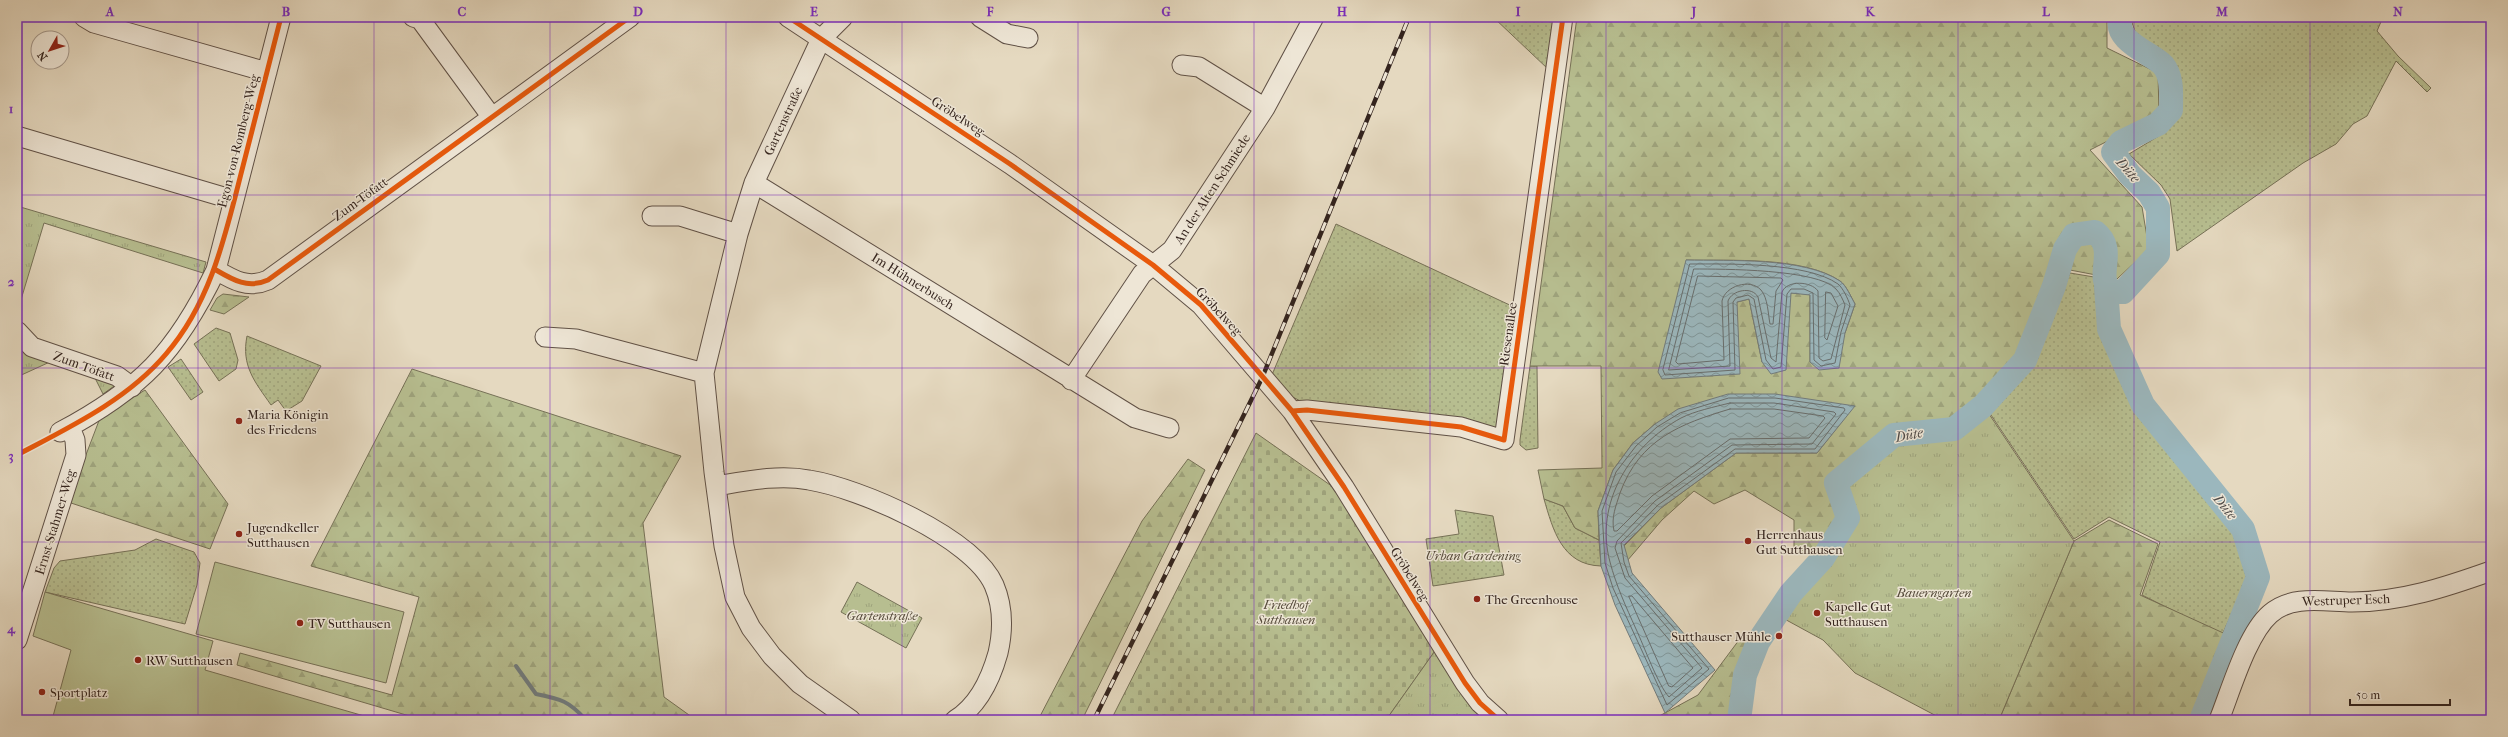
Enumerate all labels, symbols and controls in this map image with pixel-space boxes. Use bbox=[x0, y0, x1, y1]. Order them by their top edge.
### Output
text: A bbox=[105, 4, 115, 19]
text: B bbox=[282, 4, 291, 19]
text: C bbox=[458, 4, 467, 19]
text: D bbox=[633, 4, 643, 19]
text: E bbox=[810, 4, 818, 19]
text: F bbox=[986, 4, 994, 19]
text: G bbox=[1161, 4, 1171, 19]
text: H bbox=[1337, 4, 1348, 19]
text: I bbox=[1515, 4, 1521, 19]
text: J bbox=[1690, 4, 1697, 20]
text: K bbox=[1865, 4, 1876, 19]
text: L bbox=[2042, 4, 2051, 19]
text: M bbox=[2215, 4, 2228, 19]
text: N bbox=[2393, 4, 2403, 19]
north arrow bbox=[30, 30, 70, 70]
text: N bbox=[35, 48, 50, 63]
street label: Egon-von-Romberg-Weg bbox=[214, 72, 262, 209]
street label: Gartenstraße bbox=[761, 84, 806, 158]
street label: Gröbelweg bbox=[928, 93, 988, 139]
text: 1 bbox=[9, 101, 14, 116]
street label: An der Alten Schmiede bbox=[1170, 131, 1253, 248]
water label: Düte bbox=[2112, 153, 2144, 186]
street label: Zum Töfatt bbox=[330, 174, 391, 224]
street label: Im Hühnerbusch bbox=[869, 250, 958, 313]
text: 2 bbox=[8, 274, 15, 289]
street label: Gröbelweg bbox=[1193, 284, 1246, 339]
street label: Riesenallee bbox=[1496, 301, 1520, 367]
street label: Zum Töfatt bbox=[51, 348, 117, 384]
place label: Maria Königin des Friedens bbox=[247, 407, 329, 437]
marker: Maria Königin des Friedens bbox=[234, 416, 244, 426]
water label: Düte bbox=[1893, 424, 1925, 446]
text: 3 bbox=[8, 448, 14, 464]
street label: Ernst-Stahmer-Weg bbox=[32, 466, 79, 577]
water label: Düte bbox=[2209, 490, 2241, 523]
place label: Jugendkeller Sutthausen bbox=[246, 520, 319, 550]
place label: Herrenhaus Gut Sutthausen bbox=[1756, 527, 1843, 557]
marker: Jugendkeller Sutthausen bbox=[234, 529, 244, 539]
marker: Herrenhaus Gut Sutthausen bbox=[1743, 536, 1753, 546]
street label: Gröbelweg bbox=[1388, 544, 1433, 605]
park label: Urban Gardening bbox=[1425, 548, 1522, 563]
park label: Bauerngarten bbox=[1896, 585, 1971, 600]
street label: Westruper Esch bbox=[2301, 591, 2391, 609]
place label: The Greenhouse bbox=[1485, 592, 1578, 607]
marker: The Greenhouse bbox=[1472, 594, 1482, 604]
park label: Friedhof Sutthausen bbox=[1256, 597, 1315, 627]
place label: Kapelle Gut Sutthausen bbox=[1825, 599, 1892, 629]
park label: Gartenstraße bbox=[846, 608, 918, 623]
marker: Kapelle Gut Sutthausen bbox=[1812, 608, 1822, 618]
place label: TV Sutthausen bbox=[308, 616, 391, 631]
marker: TV Sutthausen bbox=[295, 618, 305, 628]
text: 4 bbox=[6, 621, 16, 637]
place label: Sutthauser Mühle bbox=[1671, 629, 1772, 644]
marker: Sutthauser Mühle bbox=[1774, 631, 1784, 641]
place label: RW Sutthausen bbox=[146, 653, 233, 668]
marker: RW Sutthausen bbox=[133, 655, 143, 665]
scale bar bbox=[2350, 681, 2450, 707]
place label: Sportplatz bbox=[50, 685, 108, 700]
marker: Sportplatz bbox=[37, 687, 47, 697]
text: 50 m bbox=[2356, 688, 2380, 702]

